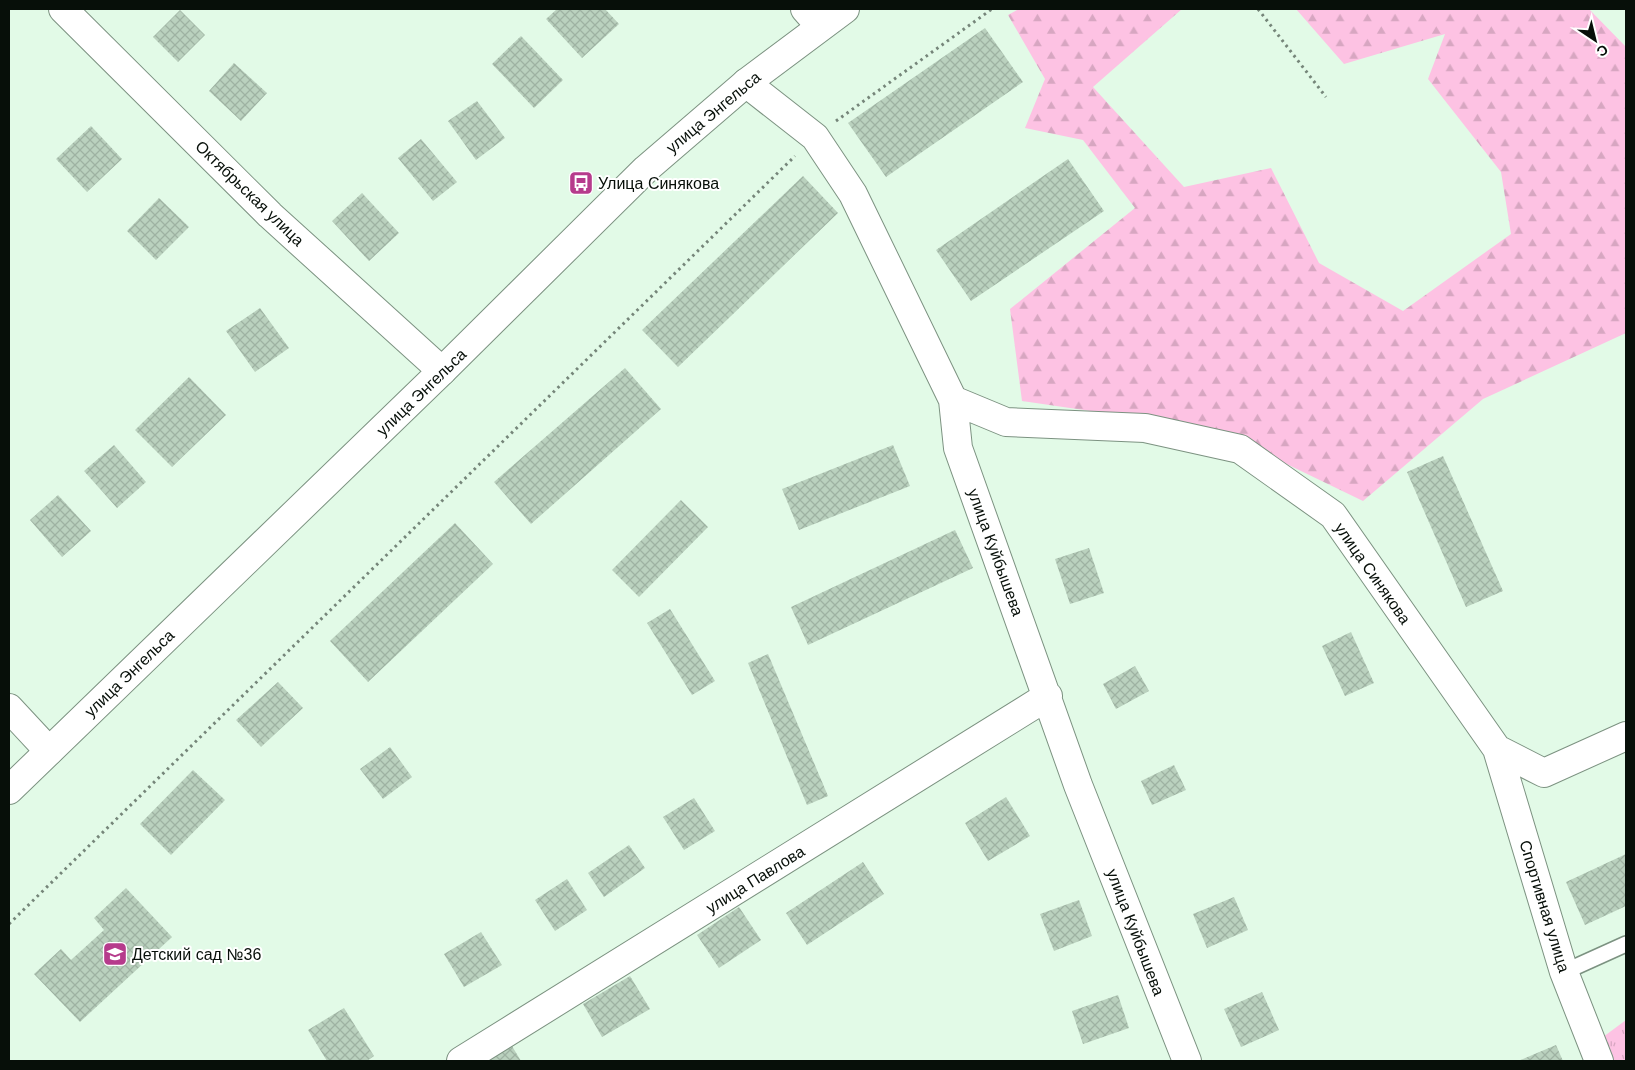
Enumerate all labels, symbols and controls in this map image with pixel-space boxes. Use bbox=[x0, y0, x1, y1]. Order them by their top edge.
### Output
north arrow bbox=[1570, 15, 1620, 65]
text: С bbox=[1594, 41, 1611, 60]
street label: улица Энгельса bbox=[663, 68, 764, 157]
street label: Октябрьская улица bbox=[192, 137, 307, 249]
bus stop icon: Улица Синякова bbox=[568, 170, 594, 196]
place label: Улица Синякова bbox=[598, 175, 719, 192]
street label: улица Энгельса bbox=[373, 345, 469, 439]
street label: улица Куйбышева bbox=[965, 486, 1027, 618]
street label: улица Синякова bbox=[1331, 519, 1414, 627]
street label: улица Энгельса bbox=[81, 626, 177, 720]
street label: Спортивная улица bbox=[1516, 838, 1573, 974]
street label: улица Павлова bbox=[703, 842, 808, 916]
street label: улица Куйбышева bbox=[1104, 866, 1168, 998]
school or university icon: Детский сад №36 bbox=[102, 941, 128, 967]
place label: Детский сад №36 bbox=[132, 946, 261, 963]

